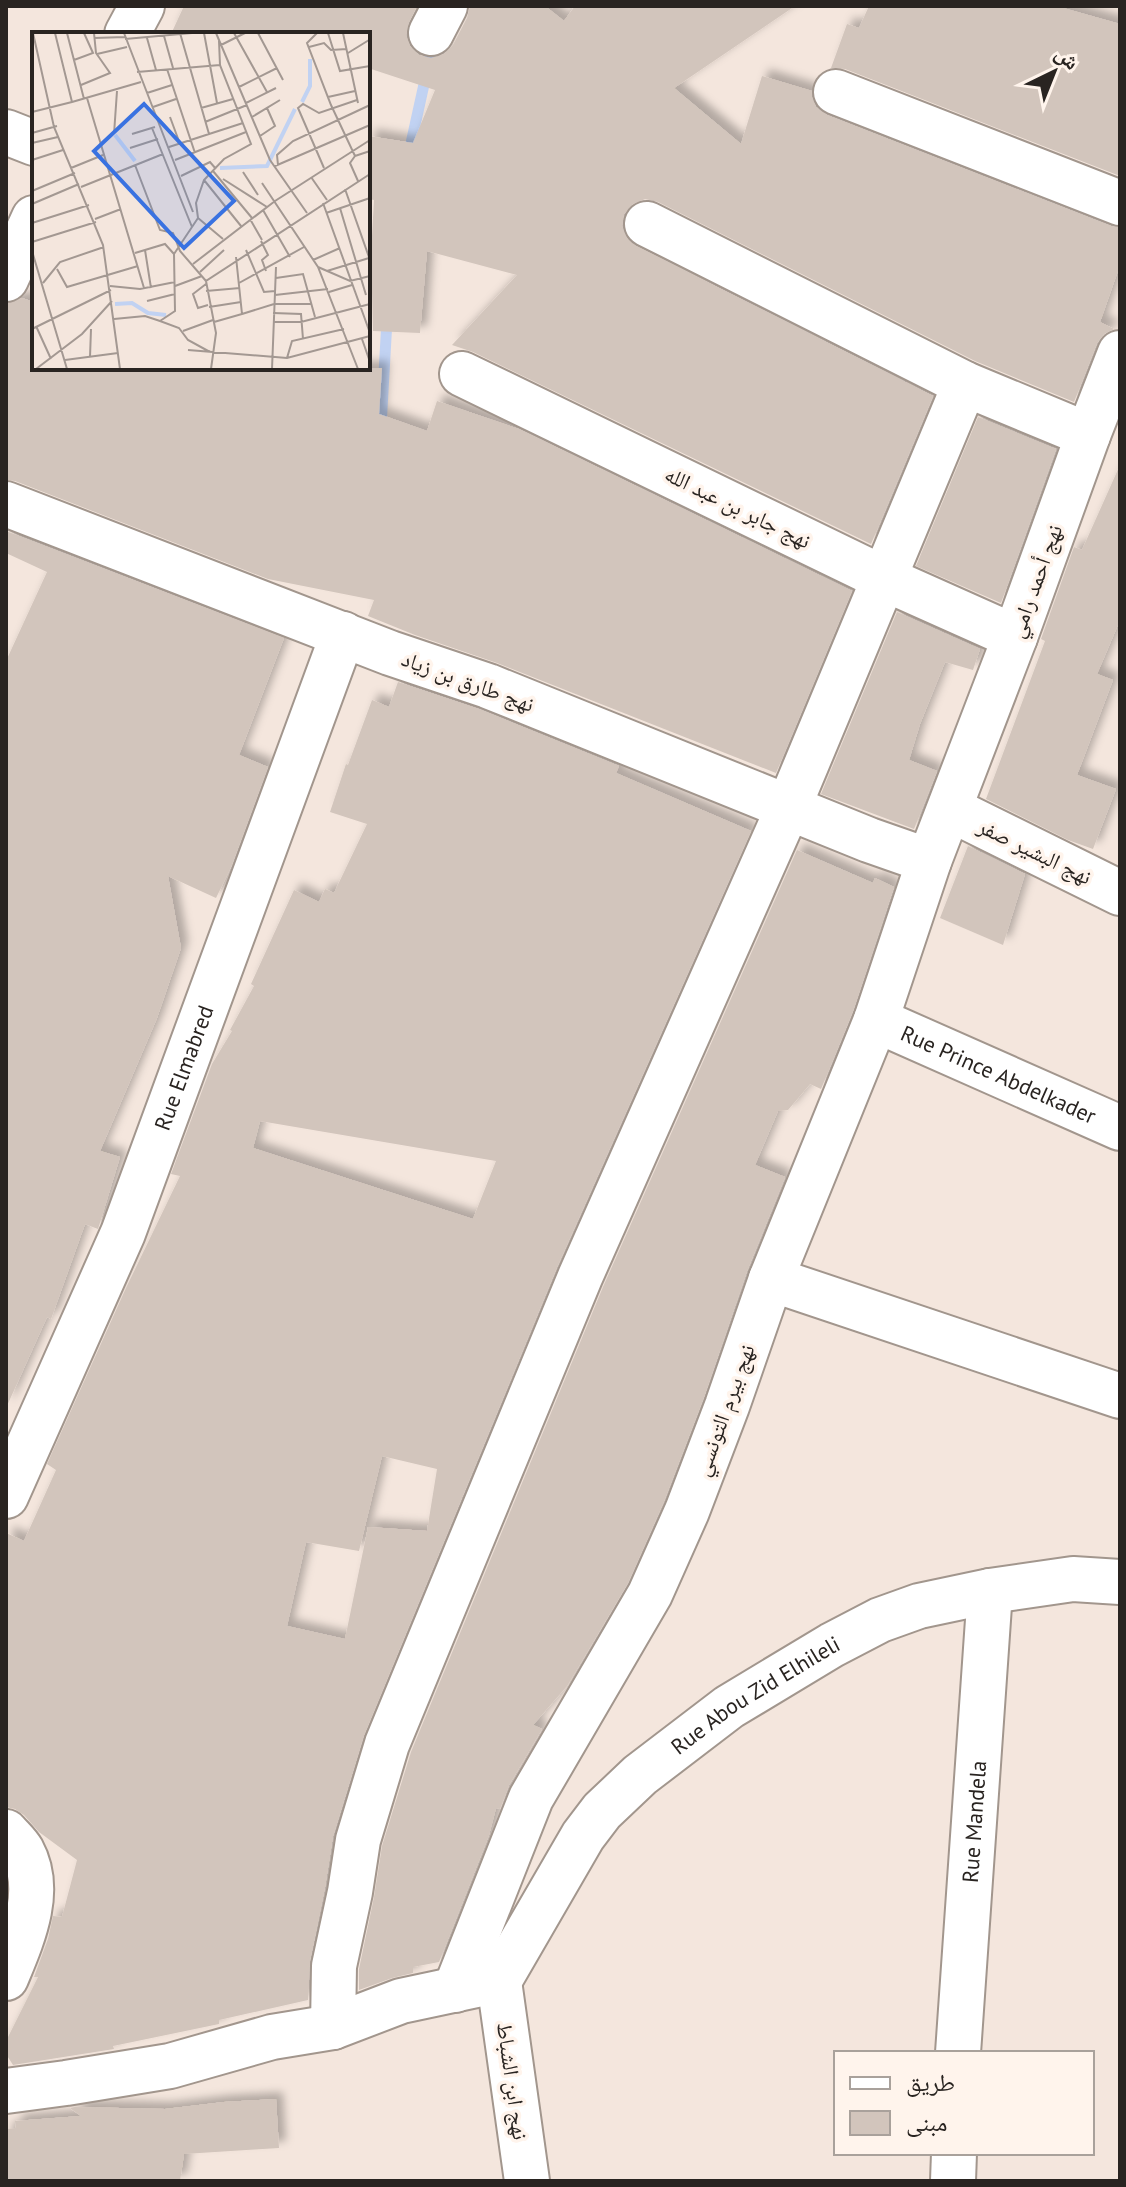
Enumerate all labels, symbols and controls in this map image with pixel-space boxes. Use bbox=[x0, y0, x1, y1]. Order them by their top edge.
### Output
inset map bbox=[32, 32, 370, 370]
north arrow bbox=[1014, 32, 1094, 112]
text: ش bbox=[1050, 39, 1086, 76]
street label: نهج جابر بن عبد الله bbox=[660, 460, 816, 554]
street label: نهج أحمد رامي bbox=[1002, 521, 1072, 643]
street label: نهج طارق بن زياد bbox=[398, 644, 538, 718]
street label: نهج البشير صفر bbox=[973, 811, 1097, 891]
street label: Rue Elmabred bbox=[148, 1001, 219, 1134]
street label: Rue Prince Abdelkader bbox=[897, 1019, 1101, 1130]
street label: نهج بيرم التونسي bbox=[687, 1340, 764, 1481]
street label: Rue Abou Zid Elhileli bbox=[665, 1629, 844, 1760]
street label: Rue Mandela bbox=[956, 1759, 992, 1884]
street label: نهج ابن الشباط bbox=[491, 2020, 535, 2142]
legend bbox=[834, 2051, 1094, 2155]
text: طريق bbox=[906, 2067, 955, 2098]
text: مبنى bbox=[906, 2107, 947, 2138]

